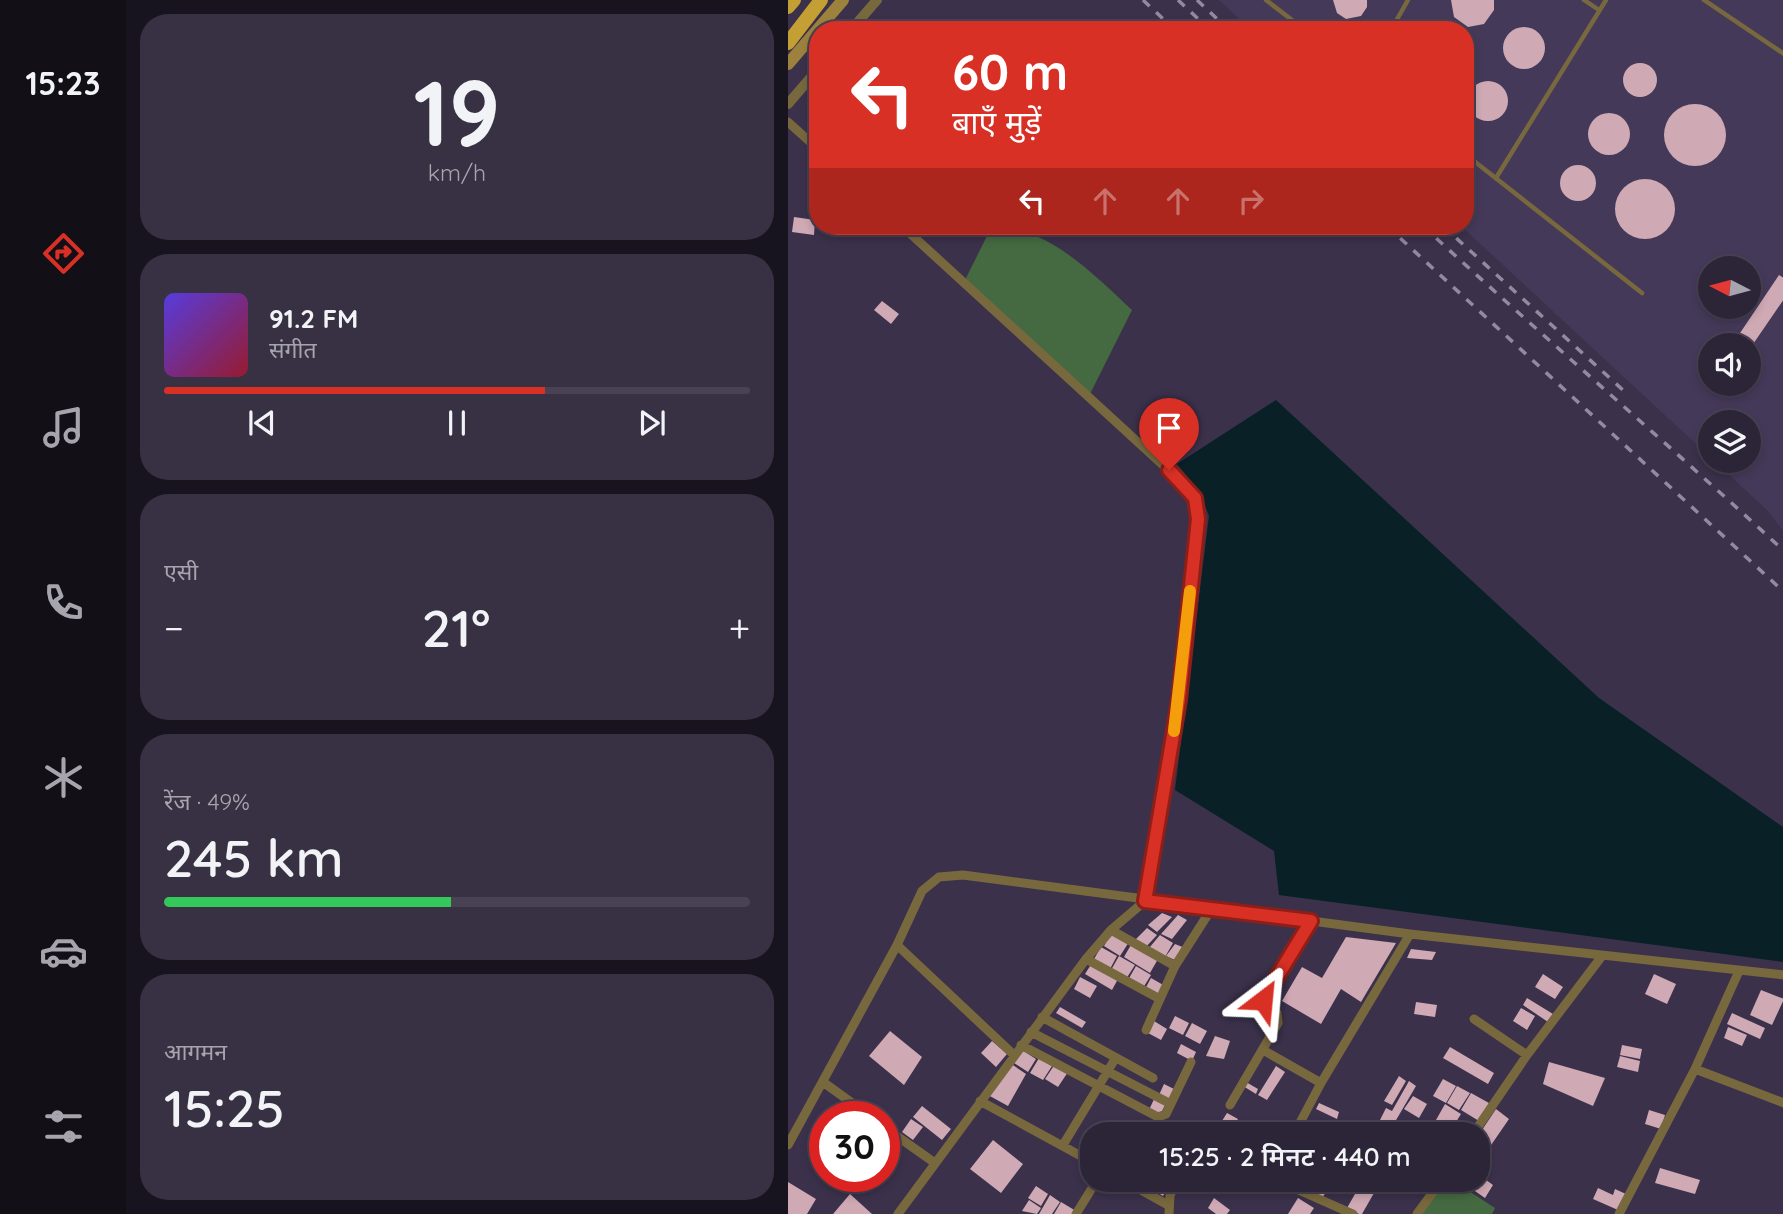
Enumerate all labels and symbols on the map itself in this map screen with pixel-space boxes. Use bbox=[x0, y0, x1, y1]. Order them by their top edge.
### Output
north arrow bbox=[1698, 256, 1761, 318]
pin bbox=[1139, 398, 1199, 470]
position arrow bbox=[1226, 963, 1300, 1037]
speed limit sign: 30 bbox=[809, 1101, 900, 1192]

